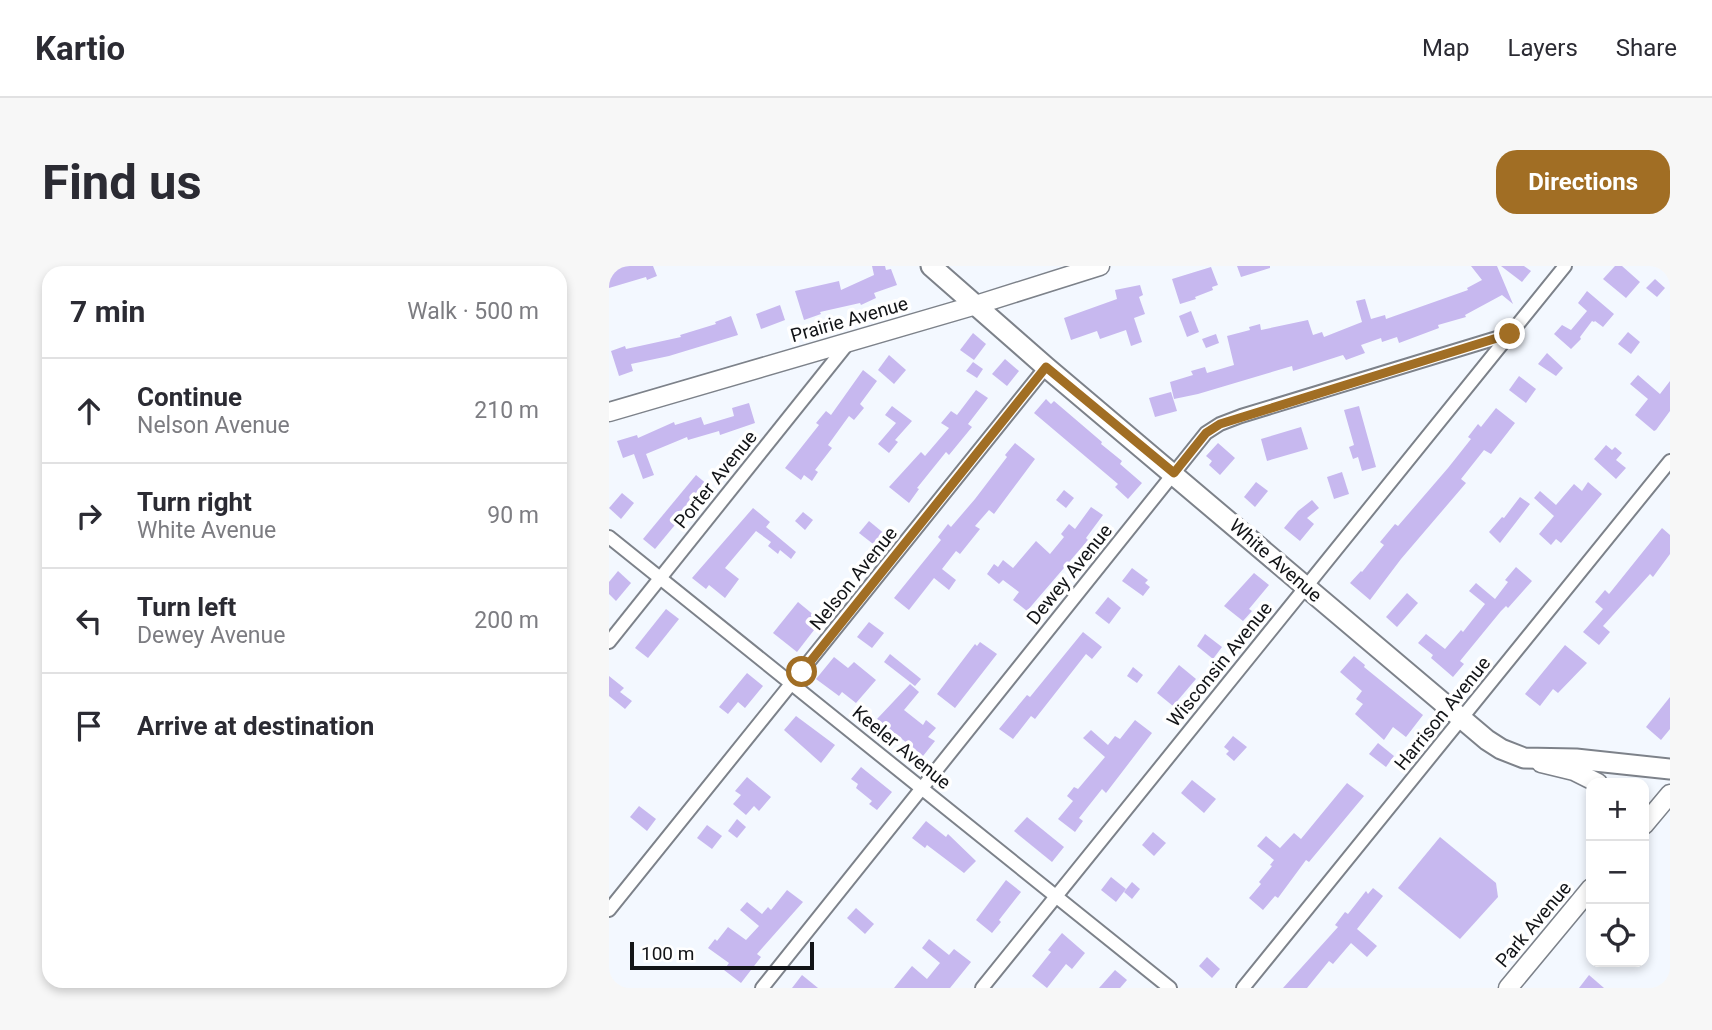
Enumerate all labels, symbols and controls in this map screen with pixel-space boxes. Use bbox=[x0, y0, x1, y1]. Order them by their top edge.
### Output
text: Kartio bbox=[35, 29, 125, 68]
text: Map bbox=[1422, 34, 1470, 62]
text: Layers bbox=[1508, 34, 1578, 62]
text: Share bbox=[1616, 34, 1677, 62]
button: Directions bbox=[1496, 150, 1670, 214]
text: Find us bbox=[42, 154, 202, 211]
street label: Prairie Avenue bbox=[788, 292, 910, 347]
text: 7 min bbox=[70, 294, 145, 329]
text: Walk · 500 m bbox=[407, 298, 539, 325]
route end bbox=[1494, 318, 1525, 349]
text: Continue bbox=[137, 382, 242, 412]
icon: ahead bbox=[70, 392, 108, 430]
text: 210 m bbox=[474, 397, 539, 424]
text: Nelson Avenue bbox=[137, 412, 290, 439]
street label: Porter Avenue bbox=[669, 426, 762, 533]
text: Turn right bbox=[137, 487, 252, 517]
icon: right bbox=[70, 497, 108, 535]
text: 90 m bbox=[487, 502, 539, 529]
street label: White Avenue bbox=[1225, 514, 1327, 607]
text: White Avenue bbox=[137, 517, 276, 544]
street label: Dewey Avenue bbox=[1022, 519, 1117, 629]
street label: Nelson Avenue bbox=[805, 522, 902, 635]
text: Turn left bbox=[137, 592, 236, 622]
street label: Wisconsin Avenue bbox=[1162, 597, 1277, 732]
icon: left bbox=[70, 602, 108, 640]
text: 200 m bbox=[474, 607, 539, 634]
text: Dewey Avenue bbox=[137, 622, 285, 649]
street label: Harrison Avenue bbox=[1390, 652, 1495, 775]
route start bbox=[786, 656, 817, 687]
street label: Keeler Avenue bbox=[848, 701, 955, 794]
icon: arrive bbox=[70, 707, 108, 745]
text: Arrive at destination bbox=[137, 711, 374, 741]
map controls bbox=[1586, 778, 1649, 967]
button: + bbox=[1586, 778, 1649, 841]
button: − bbox=[1586, 841, 1649, 904]
street label: Park Avenue bbox=[1491, 877, 1576, 972]
button: locate bbox=[1586, 904, 1649, 967]
scale bar bbox=[630, 939, 814, 971]
text: 100 m bbox=[641, 942, 694, 965]

